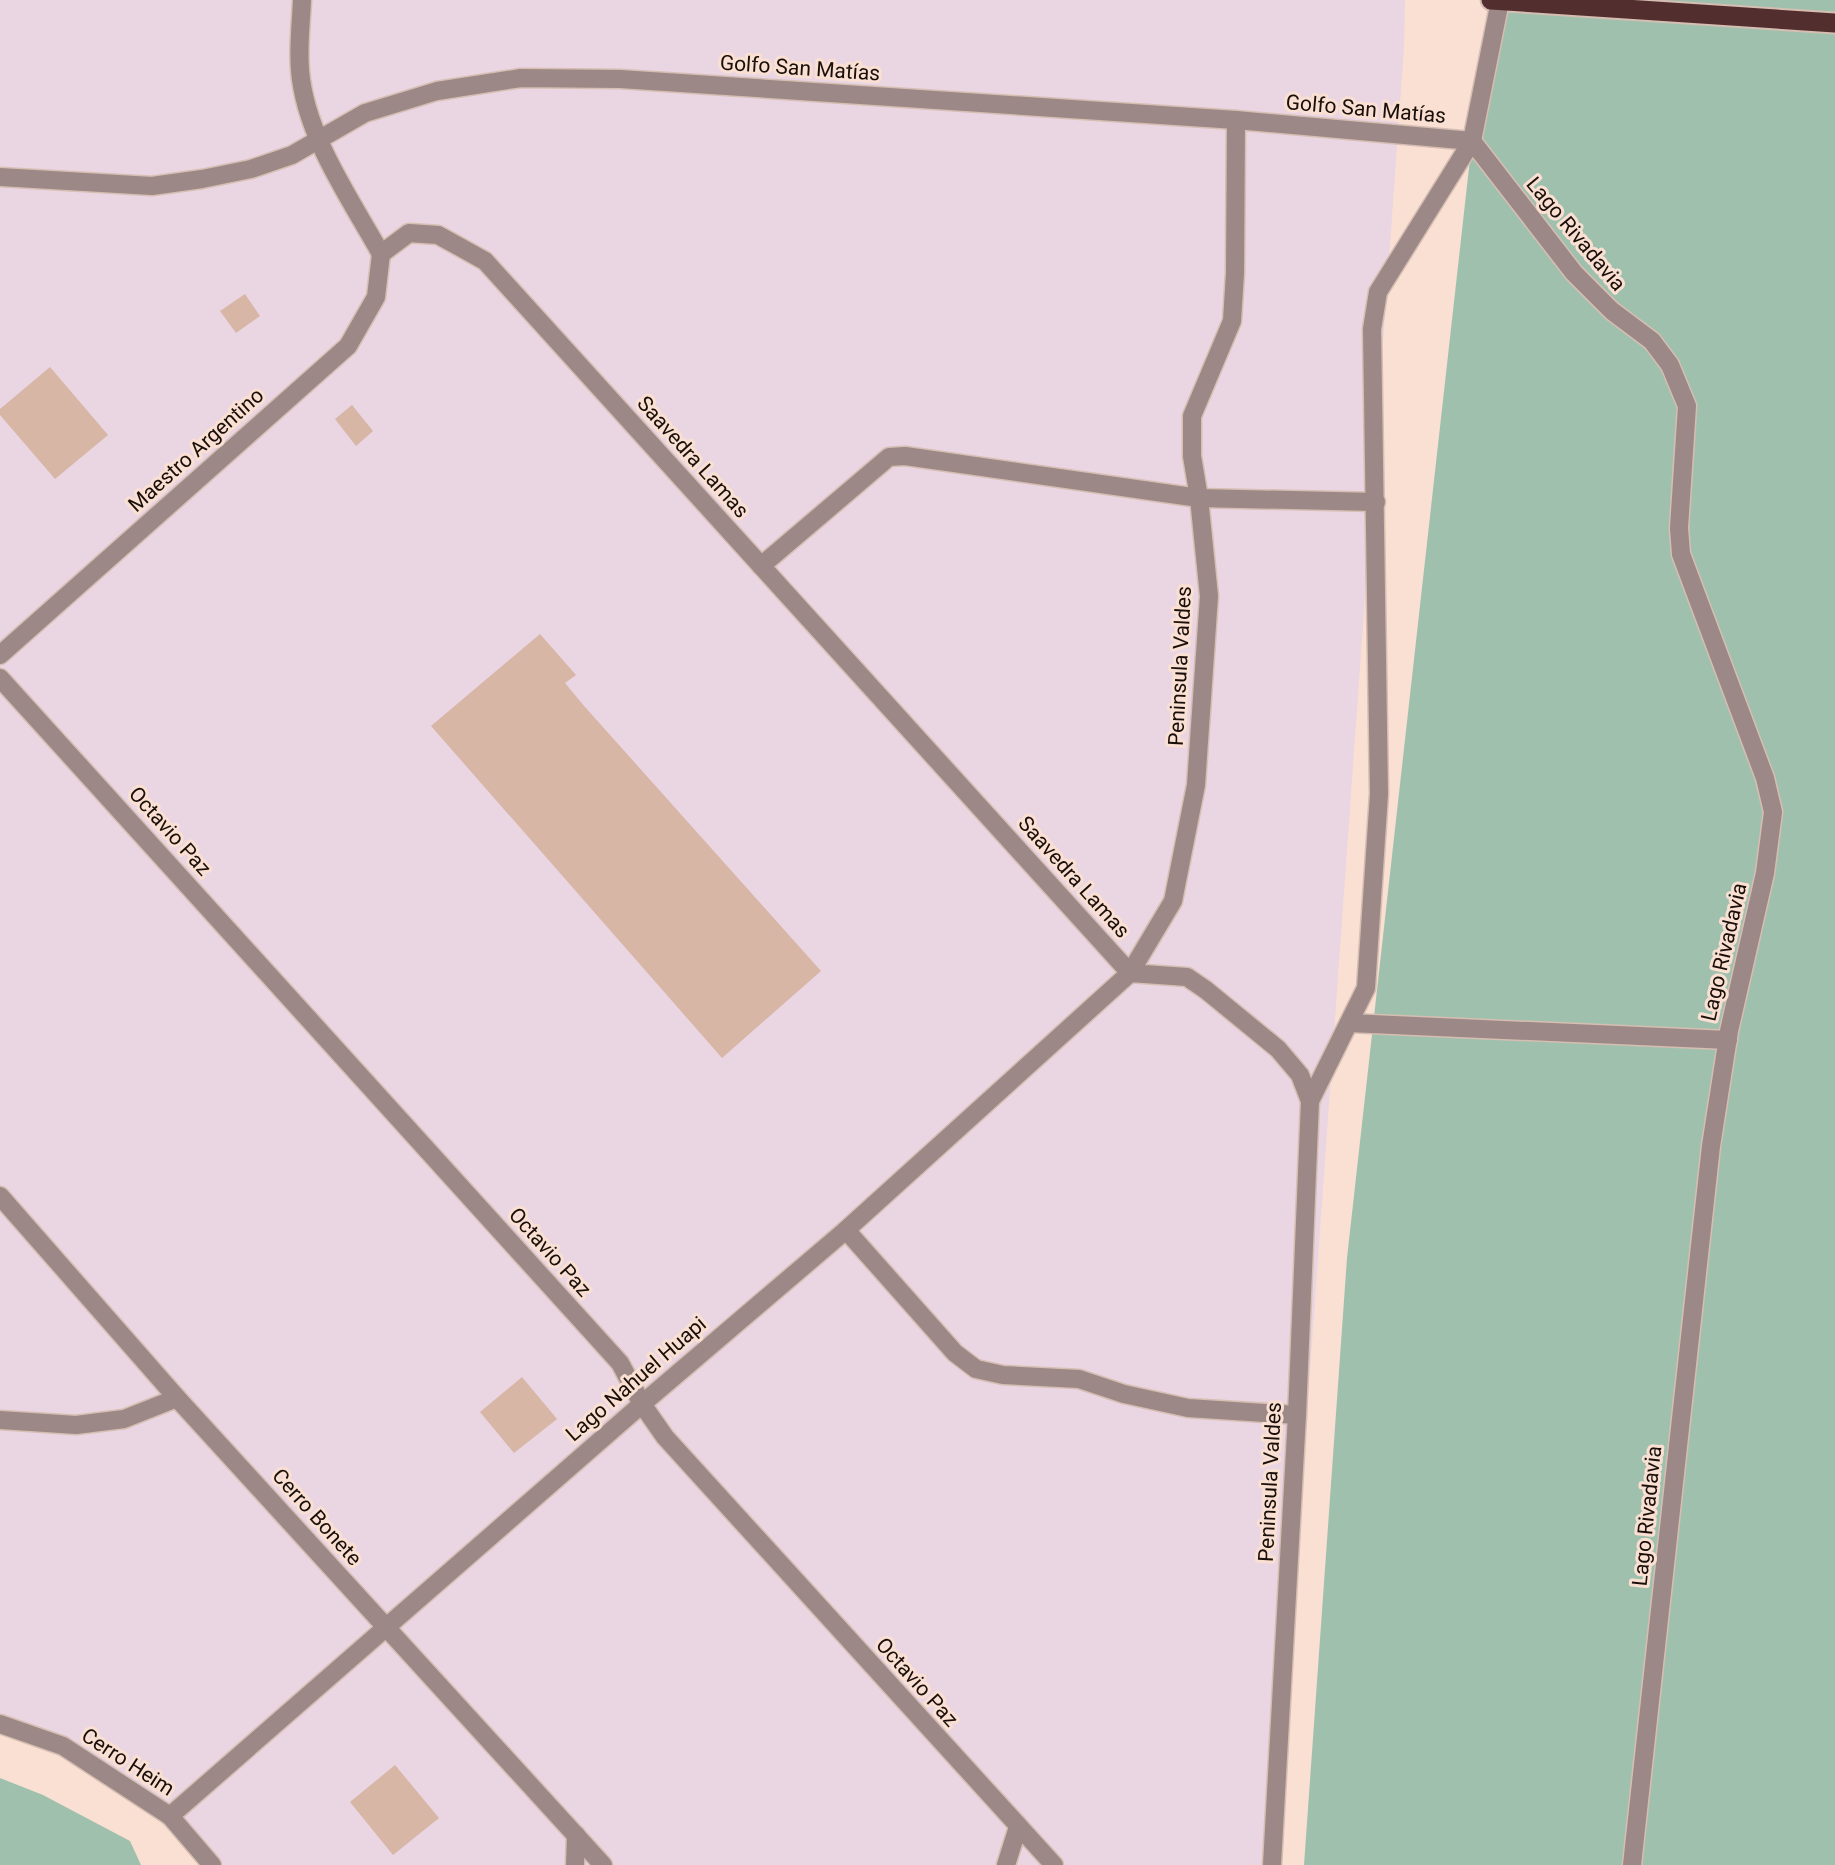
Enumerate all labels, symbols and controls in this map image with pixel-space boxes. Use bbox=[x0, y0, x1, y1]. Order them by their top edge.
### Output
street label: Golfo San Matías bbox=[719, 50, 881, 86]
street label: Golfo San Matías bbox=[1285, 90, 1447, 128]
street label: Lago Rivadavia bbox=[1521, 172, 1631, 296]
street label: Maestro Argentino bbox=[124, 383, 268, 517]
street label: Saavedra Lamas bbox=[632, 391, 754, 523]
street label: Peninsula Valdes bbox=[1164, 586, 1196, 746]
street label: Octavio Paz bbox=[124, 782, 216, 880]
street label: Saavedra Lamas bbox=[1013, 811, 1135, 943]
street label: Lago Rivadavia bbox=[1696, 881, 1752, 1023]
street label: Octavio Paz bbox=[504, 1203, 596, 1301]
street label: Lago Nahuel Huapi bbox=[561, 1312, 711, 1446]
street label: Peninsula Valdes bbox=[1254, 1402, 1286, 1562]
street label: Lago Rivadavia bbox=[1628, 1445, 1666, 1587]
street label: Cerro Bonete bbox=[267, 1464, 367, 1570]
street label: Octavio Paz bbox=[871, 1633, 963, 1731]
street label: Cerro Heim bbox=[77, 1723, 179, 1801]

